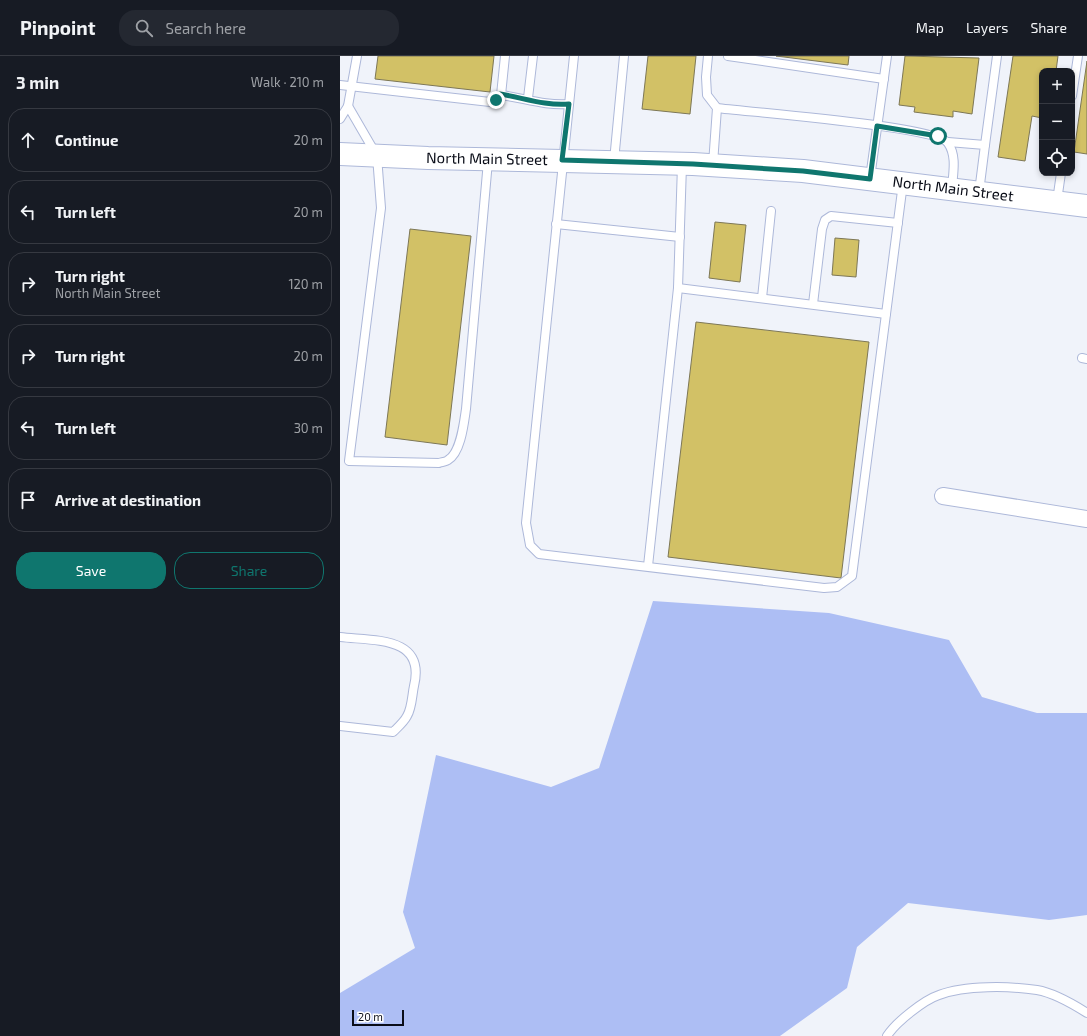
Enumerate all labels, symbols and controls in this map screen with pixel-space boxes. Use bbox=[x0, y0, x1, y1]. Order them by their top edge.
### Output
search box bbox=[119, 10, 399, 46]
text: Pinpoint bbox=[20, 16, 95, 39]
icon: search bbox=[133, 17, 155, 39]
text: Search here bbox=[165, 19, 246, 37]
text: Map bbox=[916, 19, 944, 36]
text: Layers bbox=[966, 19, 1008, 36]
text: Share bbox=[1030, 19, 1067, 36]
map controls bbox=[1039, 68, 1075, 176]
button: + bbox=[1039, 68, 1075, 104]
text: 3 min bbox=[16, 72, 59, 92]
text: Walk · 210 m bbox=[251, 74, 324, 90]
route end bbox=[487, 91, 505, 109]
button: − bbox=[1039, 104, 1075, 140]
route start bbox=[929, 127, 947, 145]
icon: ahead bbox=[17, 129, 39, 151]
text: Continue bbox=[55, 131, 118, 149]
text: 20 m bbox=[294, 132, 323, 148]
button: locate bbox=[1039, 140, 1075, 176]
street label: North Main Street bbox=[426, 148, 548, 168]
street label: North Main Street bbox=[892, 172, 1015, 204]
icon: left bbox=[17, 201, 39, 223]
text: Turn left bbox=[55, 203, 116, 221]
text: 20 m bbox=[294, 204, 323, 220]
text: Turn right bbox=[55, 267, 125, 285]
icon: right bbox=[17, 273, 39, 295]
text: 120 m bbox=[288, 276, 323, 292]
text: North Main Street bbox=[55, 285, 161, 301]
icon: right bbox=[17, 345, 39, 367]
text: Turn right bbox=[55, 347, 125, 365]
text: 20 m bbox=[294, 348, 323, 364]
icon: left bbox=[17, 417, 39, 439]
text: Turn left bbox=[55, 419, 116, 437]
text: 30 m bbox=[294, 420, 323, 436]
icon: arrive bbox=[17, 489, 39, 511]
text: Arrive at destination bbox=[55, 491, 201, 509]
button: Save bbox=[16, 552, 166, 589]
button: Share bbox=[174, 552, 324, 589]
scale bar bbox=[352, 1008, 404, 1027]
text: 20 m bbox=[358, 1010, 383, 1023]

